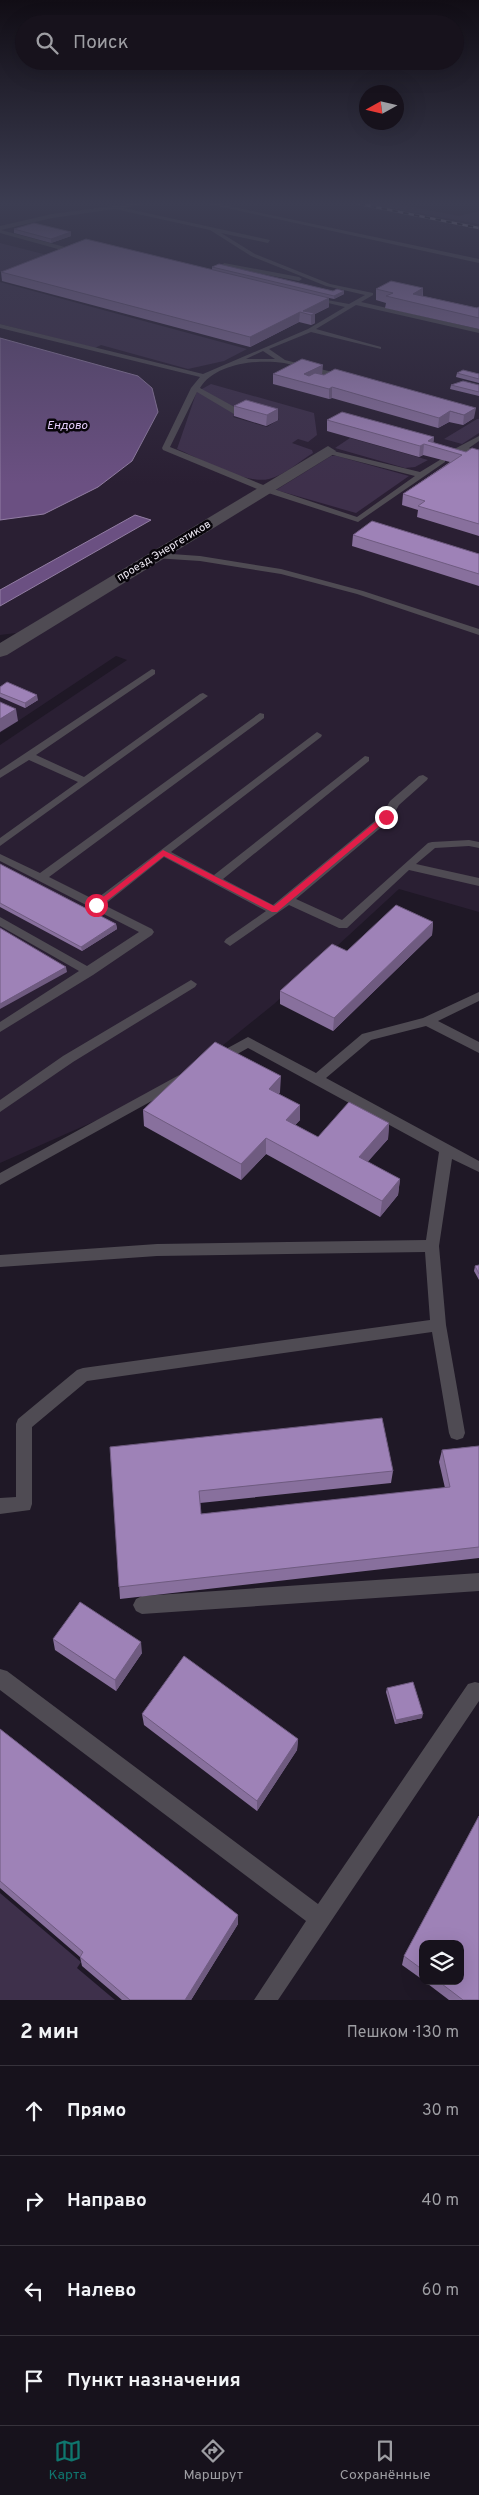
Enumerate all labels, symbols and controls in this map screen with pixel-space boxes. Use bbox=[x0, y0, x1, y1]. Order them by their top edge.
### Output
search box bbox=[15, 15, 464, 70]
icon: search bbox=[33, 29, 61, 57]
text: Поиск bbox=[73, 31, 129, 55]
north arrow bbox=[359, 85, 404, 130]
water label: Ендово bbox=[47, 418, 88, 434]
street label: проезд Энергетиков bbox=[114, 517, 214, 585]
route end bbox=[375, 806, 398, 829]
route start bbox=[85, 894, 108, 917]
map controls bbox=[419, 1940, 464, 1985]
button: layers bbox=[419, 1940, 464, 1985]
text: 2 мин bbox=[20, 2019, 79, 2046]
text: Пешком · 130 m bbox=[347, 2023, 459, 2043]
icon: ahead bbox=[20, 2097, 48, 2125]
text: Прямо bbox=[67, 2099, 126, 2123]
text: 30 m bbox=[422, 2101, 459, 2121]
icon: right bbox=[20, 2187, 48, 2215]
text: Направо bbox=[67, 2189, 147, 2213]
text: 40 m bbox=[421, 2191, 459, 2211]
icon: left bbox=[20, 2277, 48, 2305]
text: Налево bbox=[67, 2279, 136, 2303]
text: 60 m bbox=[422, 2281, 459, 2301]
icon: arrive bbox=[20, 2367, 48, 2395]
text: Пункт назначения bbox=[67, 2369, 241, 2393]
tab: Карта bbox=[48, 2437, 87, 2484]
tab: Маршрут bbox=[183, 2437, 243, 2484]
tab: Сохранённые bbox=[340, 2437, 431, 2484]

